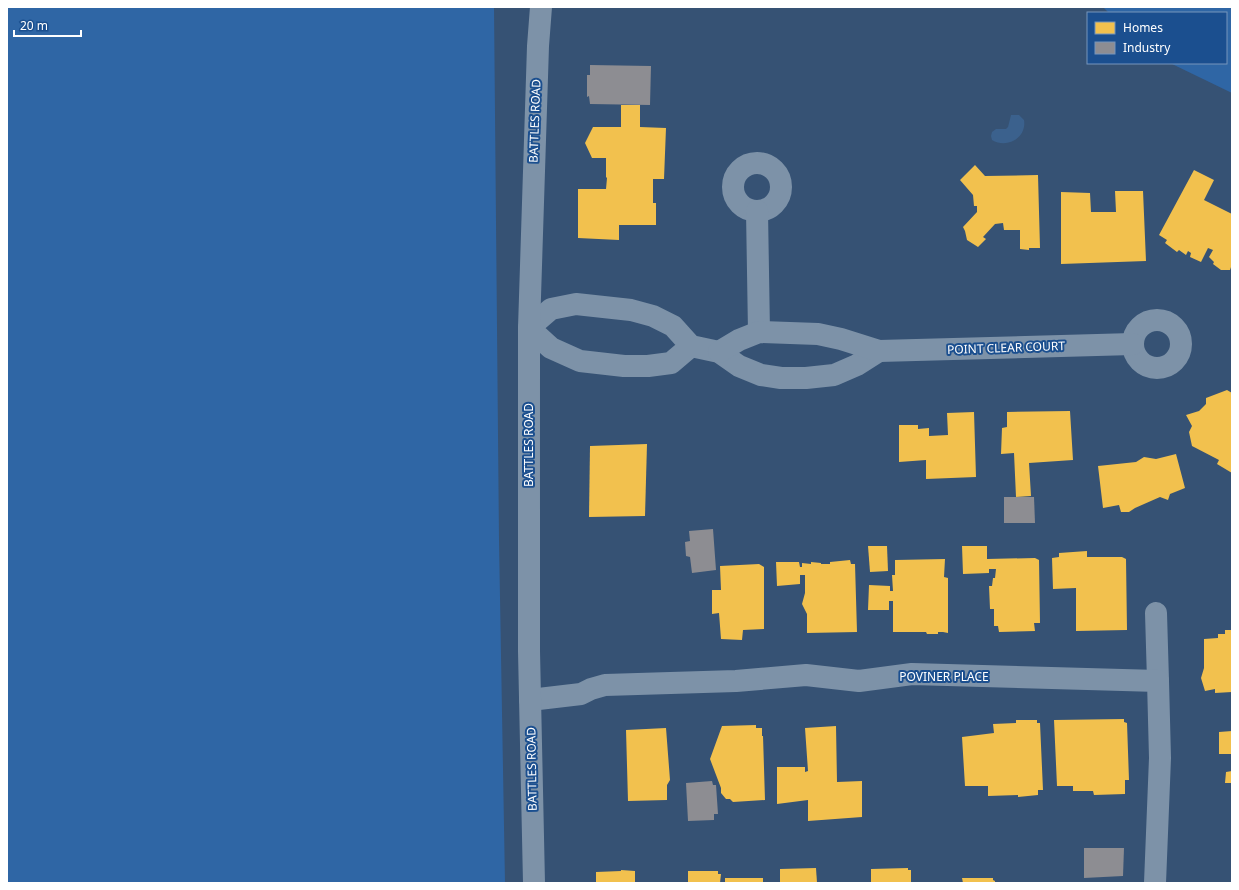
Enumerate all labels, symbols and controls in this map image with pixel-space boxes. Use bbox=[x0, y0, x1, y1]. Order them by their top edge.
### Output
scale bar bbox=[14, 12, 81, 38]
legend bbox=[1087, 12, 1227, 64]
text: 20 m bbox=[20, 17, 48, 34]
text: Homes bbox=[1123, 19, 1163, 36]
text: Industry bbox=[1123, 39, 1171, 56]
street label: BATTLES ROAD bbox=[525, 79, 544, 163]
street label: POINT CLEAR COURT bbox=[947, 337, 1066, 358]
street label: BATTLES ROAD bbox=[520, 403, 537, 487]
street label: POVINER PLACE bbox=[899, 668, 989, 685]
street label: BATTLES ROAD bbox=[522, 727, 541, 811]

